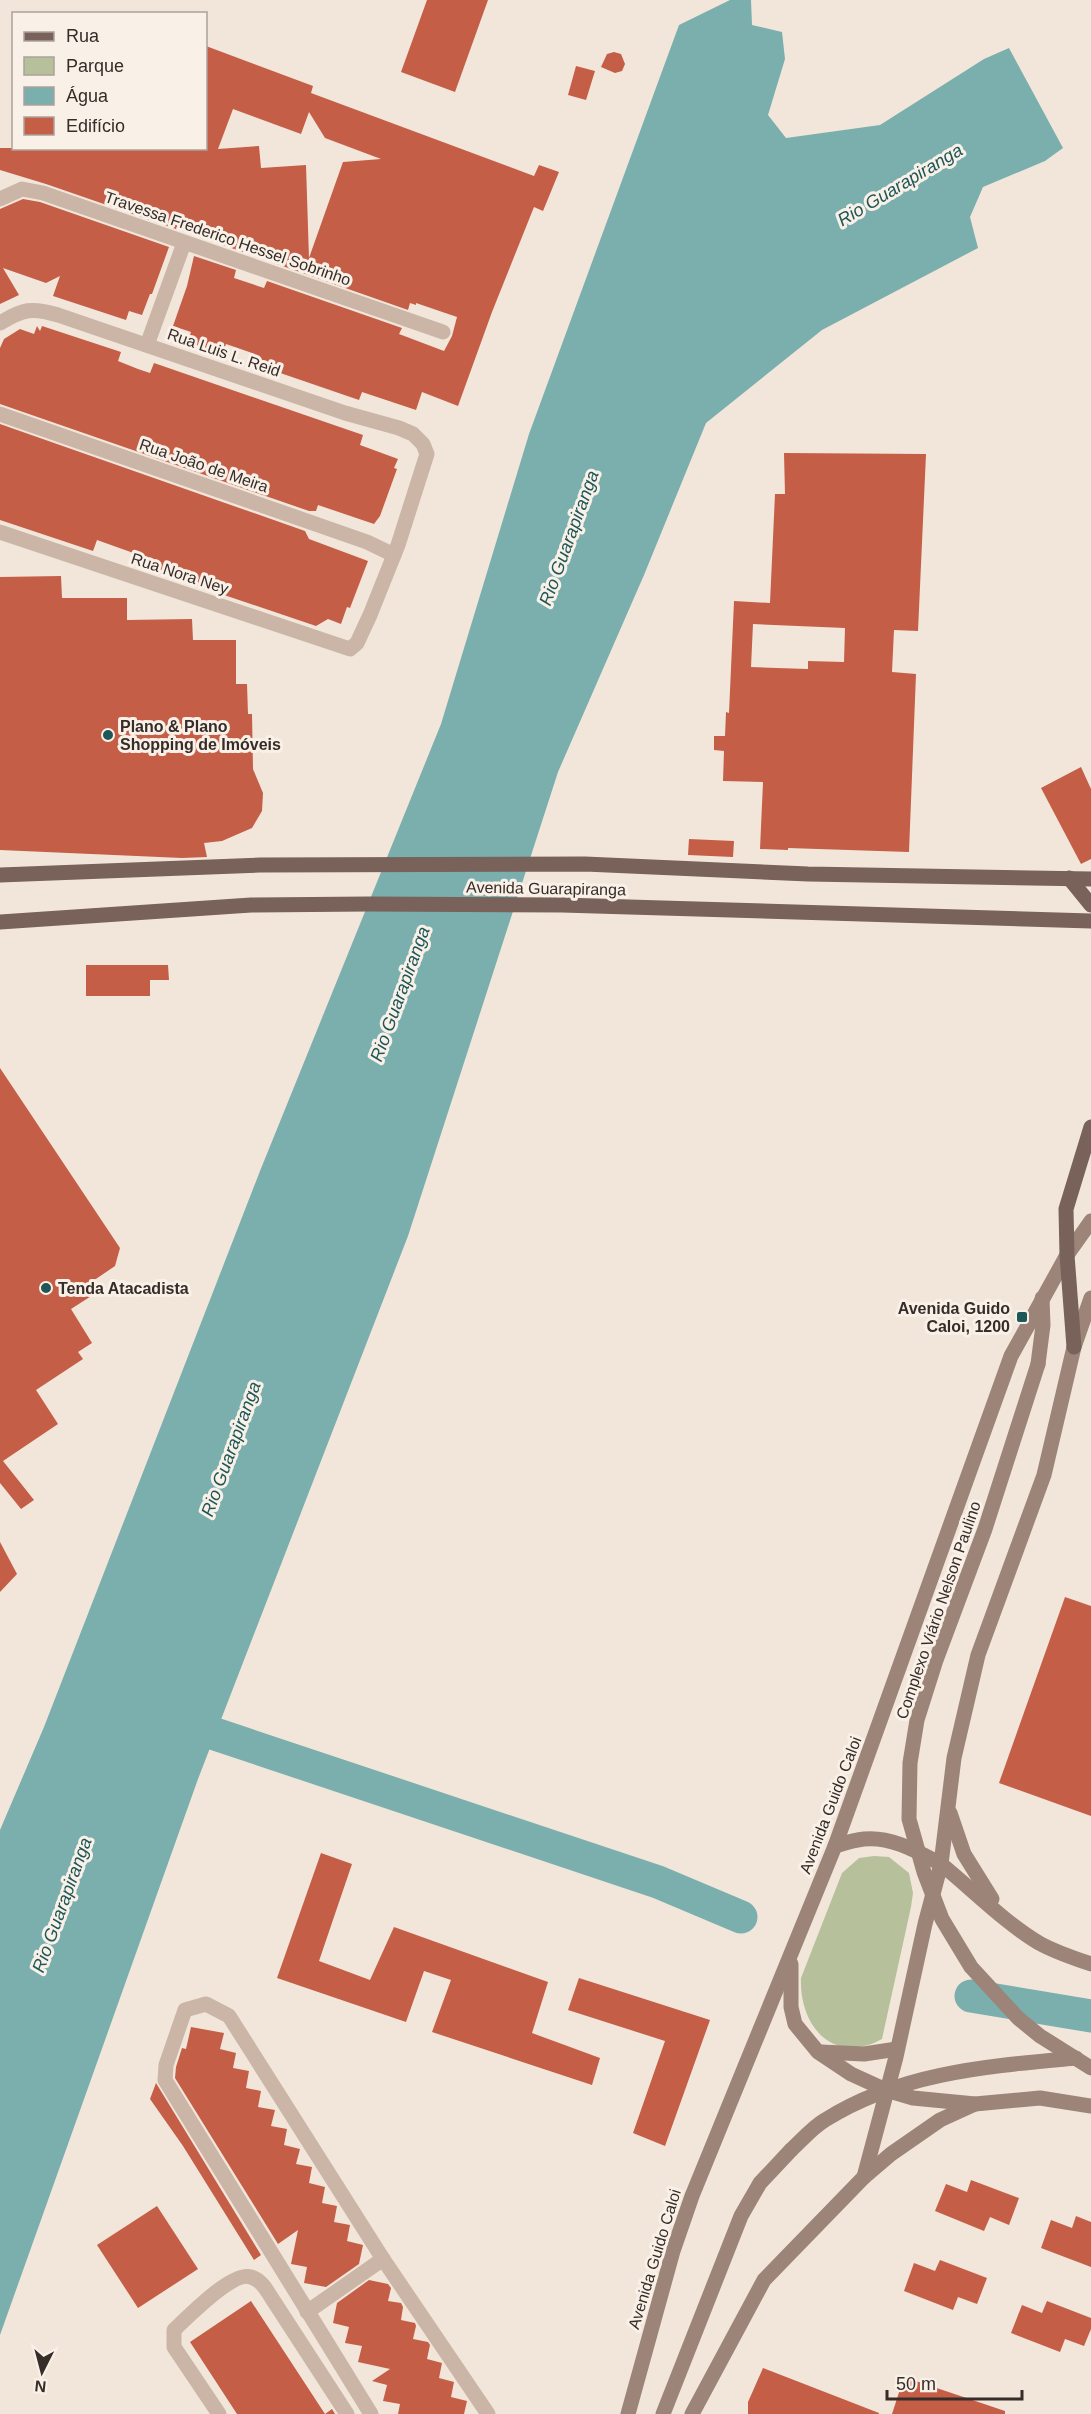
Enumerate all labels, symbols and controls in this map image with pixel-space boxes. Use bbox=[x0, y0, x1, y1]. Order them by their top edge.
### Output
legend bbox=[12, 12, 207, 150]
text: Rua bbox=[66, 26, 100, 46]
text: Parque bbox=[66, 56, 124, 76]
text: Água bbox=[66, 86, 109, 106]
text: Edifício bbox=[66, 116, 125, 136]
water label: Rio Guarapiranga bbox=[834, 140, 966, 230]
street label: Travessa Frederico Hessel Sobrinho bbox=[103, 188, 353, 289]
street label: Rua Luis L. Reid bbox=[165, 325, 283, 380]
street label: Rua João de Meira bbox=[137, 435, 271, 496]
water label: Rio Guarapiranga bbox=[535, 468, 603, 608]
street label: Rua Nora Ney bbox=[129, 550, 231, 597]
place label: Plano & Plano Shopping de Imóveis bbox=[120, 718, 281, 753]
marker: Plano & Plano Shopping de Imóveis bbox=[101, 728, 115, 742]
street label: Avenida Guarapiranga bbox=[466, 879, 626, 898]
water label: Rio Guarapiranga bbox=[366, 924, 434, 1064]
place label: Tenda Atacadista bbox=[58, 1280, 189, 1297]
marker: Tenda Atacadista bbox=[39, 1281, 53, 1295]
place label: Avenida Guido Caloi, 1200 bbox=[898, 1300, 1010, 1335]
marker: Avenida Guido Caloi, 1200 bbox=[1015, 1310, 1029, 1324]
water label: Rio Guarapiranga bbox=[197, 1379, 265, 1519]
street label: Complexo Viário Nelson Paulino bbox=[893, 1499, 984, 1721]
street label: Avenida Guido Caloi bbox=[796, 1734, 864, 1876]
water label: Rio Guarapiranga bbox=[28, 1835, 96, 1975]
street label: Avenida Guido Caloi bbox=[625, 2187, 684, 2331]
north arrow bbox=[12, 2342, 72, 2402]
scale bar bbox=[887, 2363, 1022, 2401]
text: 50 m bbox=[896, 2374, 936, 2394]
text: N bbox=[34, 2377, 47, 2395]

